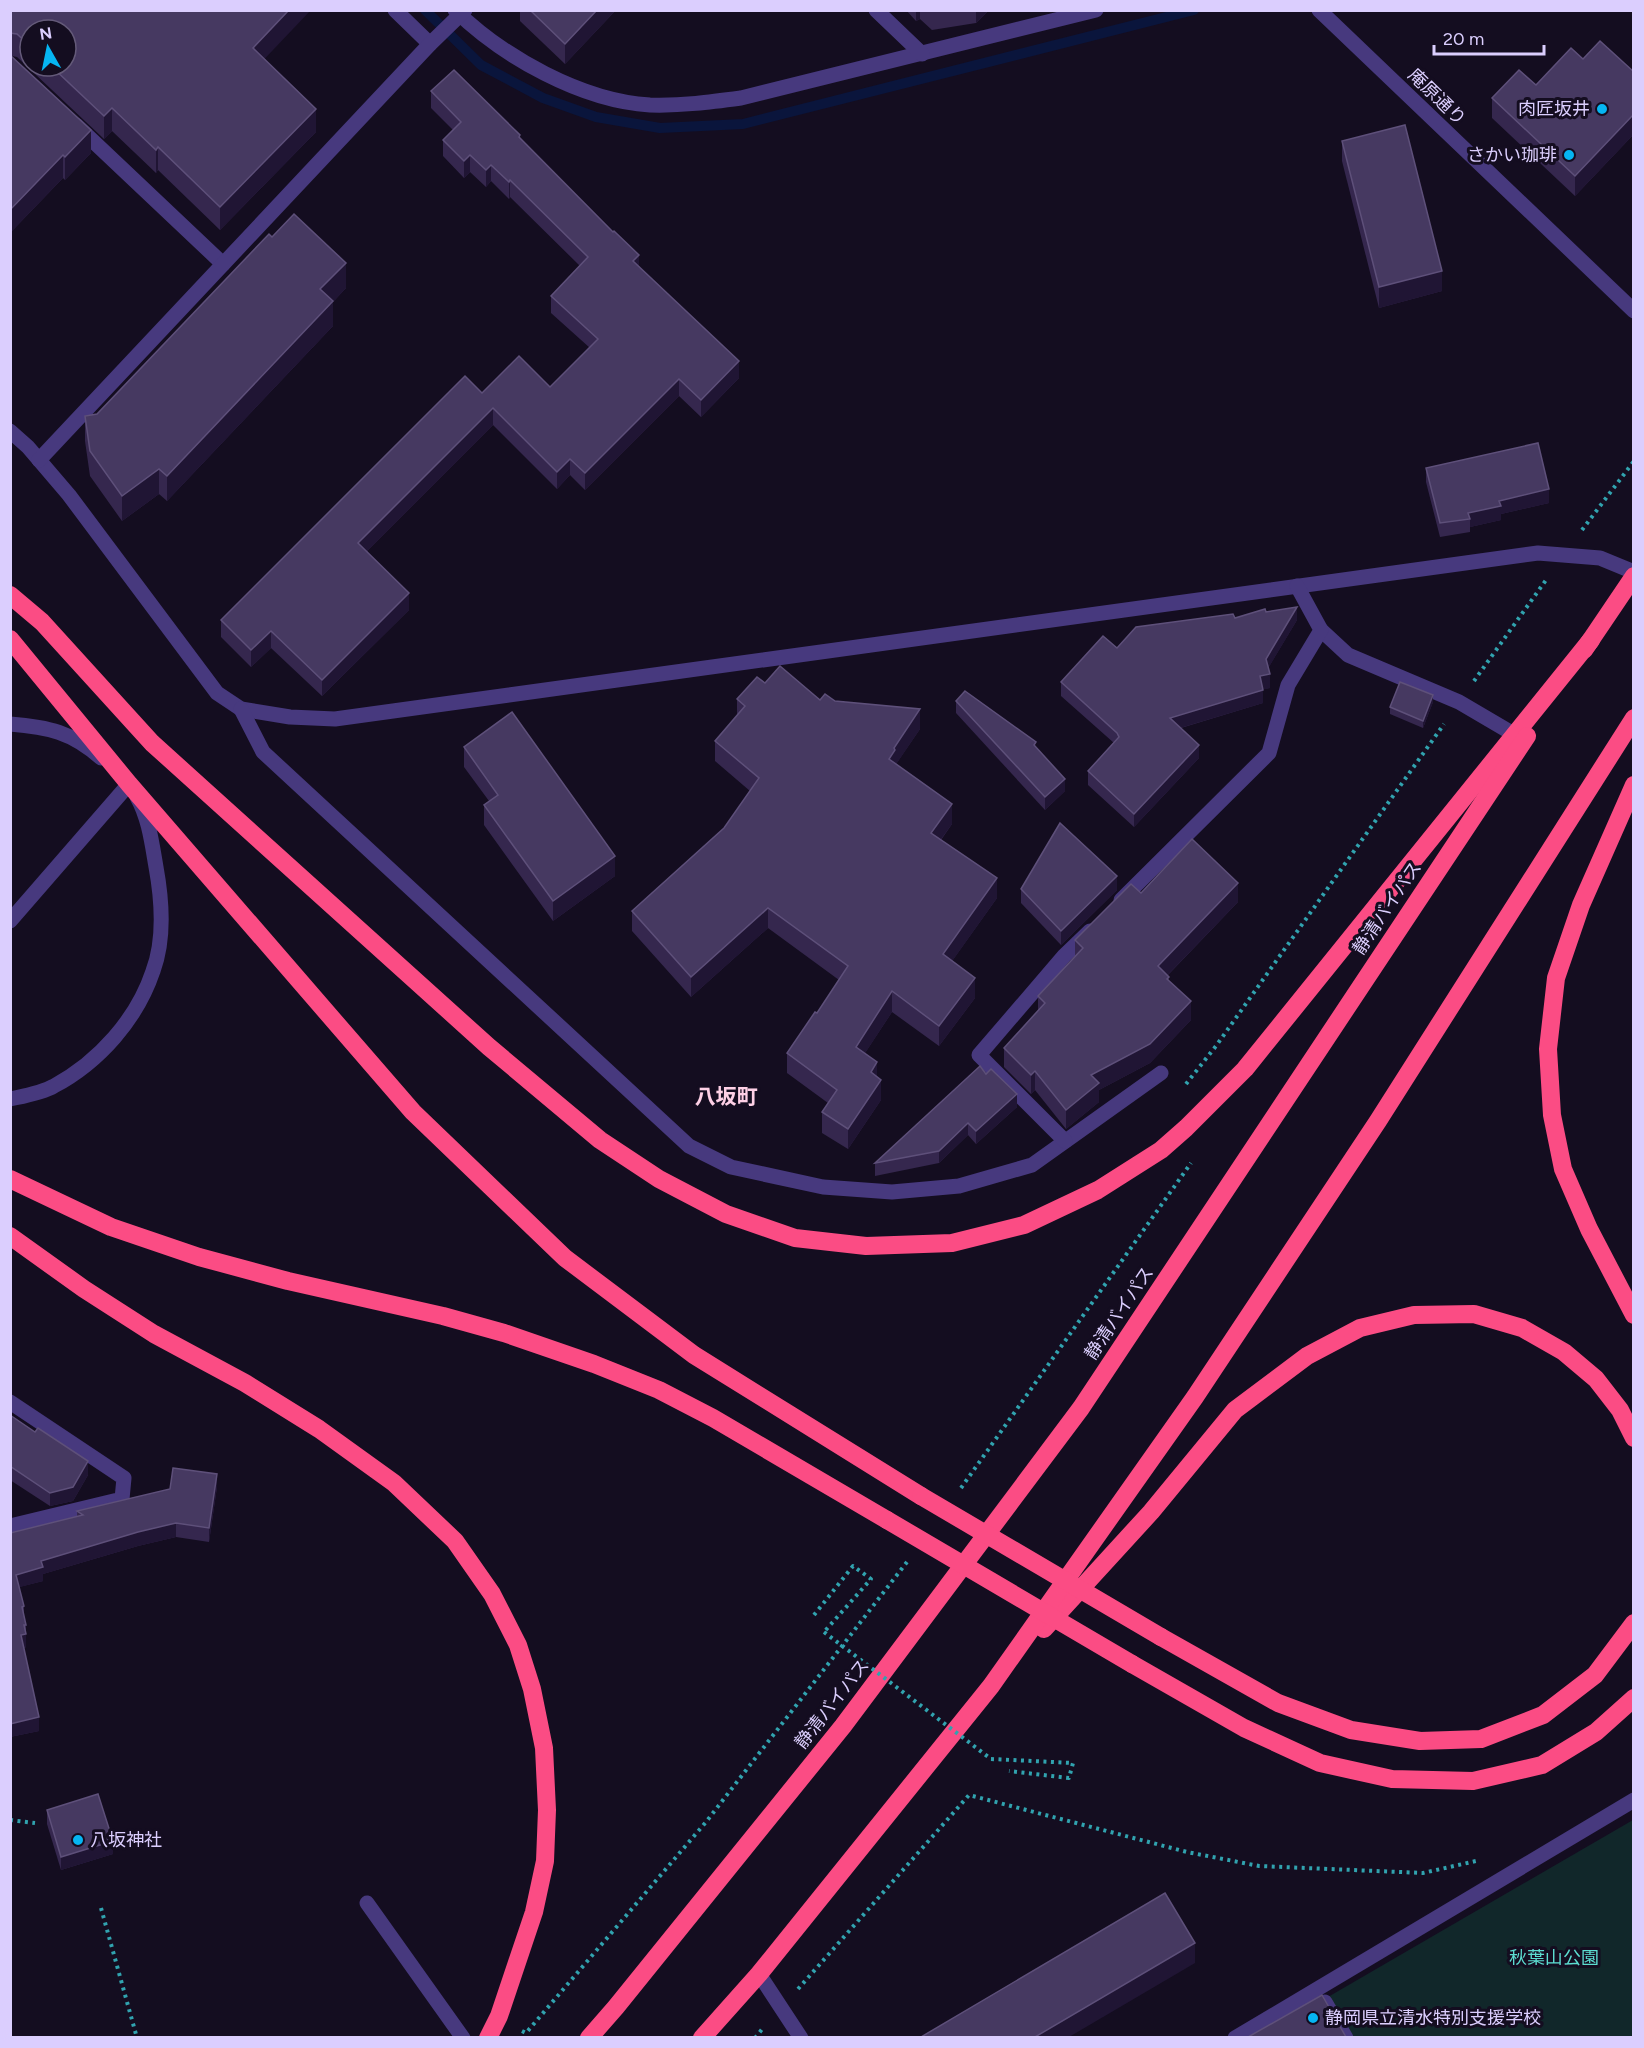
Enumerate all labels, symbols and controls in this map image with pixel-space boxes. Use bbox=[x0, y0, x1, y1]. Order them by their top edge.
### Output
north arrow bbox=[18, 18, 78, 78]
scale bar bbox=[1434, 18, 1544, 56]
text: N bbox=[38, 23, 53, 44]
text: 20 m bbox=[1443, 28, 1484, 50]
street label: 庵原通り bbox=[1403, 64, 1471, 130]
place label: 肉匠坂井 bbox=[1518, 98, 1590, 120]
marker: 肉匠坂井 bbox=[1595, 102, 1609, 116]
place label: さかい珈琲 bbox=[1467, 144, 1557, 166]
marker: さかい珈琲 bbox=[1562, 148, 1576, 162]
street label: 静清バイパス bbox=[1348, 857, 1426, 959]
district label: 八坂町 bbox=[695, 1084, 758, 1109]
street label: 静清バイパス bbox=[1080, 1262, 1158, 1364]
street label: 静清バイパス bbox=[790, 1655, 874, 1753]
place label: 八坂神社 bbox=[90, 1829, 162, 1851]
marker: 八坂神社 bbox=[71, 1833, 85, 1847]
park label: 秋葉山公園 bbox=[1509, 1947, 1599, 1969]
place label: 静岡県立清水特別支援学校 bbox=[1325, 2007, 1541, 2029]
marker: 静岡県立清水特別支援学校 bbox=[1306, 2011, 1320, 2025]

